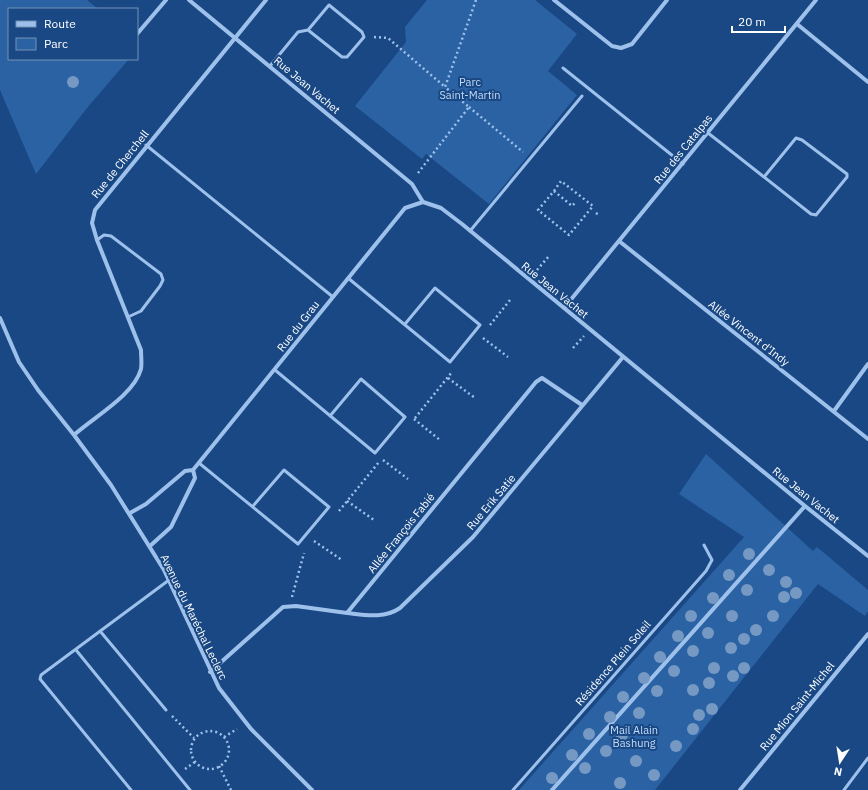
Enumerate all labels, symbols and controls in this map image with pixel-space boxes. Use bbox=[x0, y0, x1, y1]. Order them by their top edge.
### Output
legend bbox=[8, 8, 138, 60]
scale bar bbox=[732, 8, 785, 34]
text: 20 m bbox=[738, 14, 766, 29]
text: Route bbox=[44, 16, 76, 31]
text: Parc bbox=[44, 36, 68, 51]
street label: Rue Jean Vachet bbox=[271, 53, 343, 117]
park label: Parc Saint-Martin bbox=[439, 75, 501, 102]
street label: Rue des Catalpas bbox=[651, 111, 715, 187]
street label: Rue de Cherchell bbox=[88, 127, 152, 201]
street label: Rue Jean Vachet bbox=[519, 259, 591, 321]
street label: Allée Vincent d'Indy bbox=[706, 297, 793, 369]
street label: Rue du Grau bbox=[274, 298, 322, 354]
street label: Rue Jean Vachet bbox=[770, 464, 842, 526]
street label: Rue Erik Satie bbox=[464, 471, 518, 533]
street label: Allée François Fabié bbox=[364, 490, 438, 576]
street label: Avenue du Maréchal Leclerc bbox=[157, 552, 231, 683]
street label: Résidence Plein Soleil bbox=[572, 617, 654, 709]
street label: Rue Mion Saint-Michel bbox=[757, 659, 837, 753]
park label: Mail Alain Bashung bbox=[610, 723, 658, 750]
north arrow bbox=[820, 742, 860, 782]
text: N bbox=[833, 764, 843, 779]

